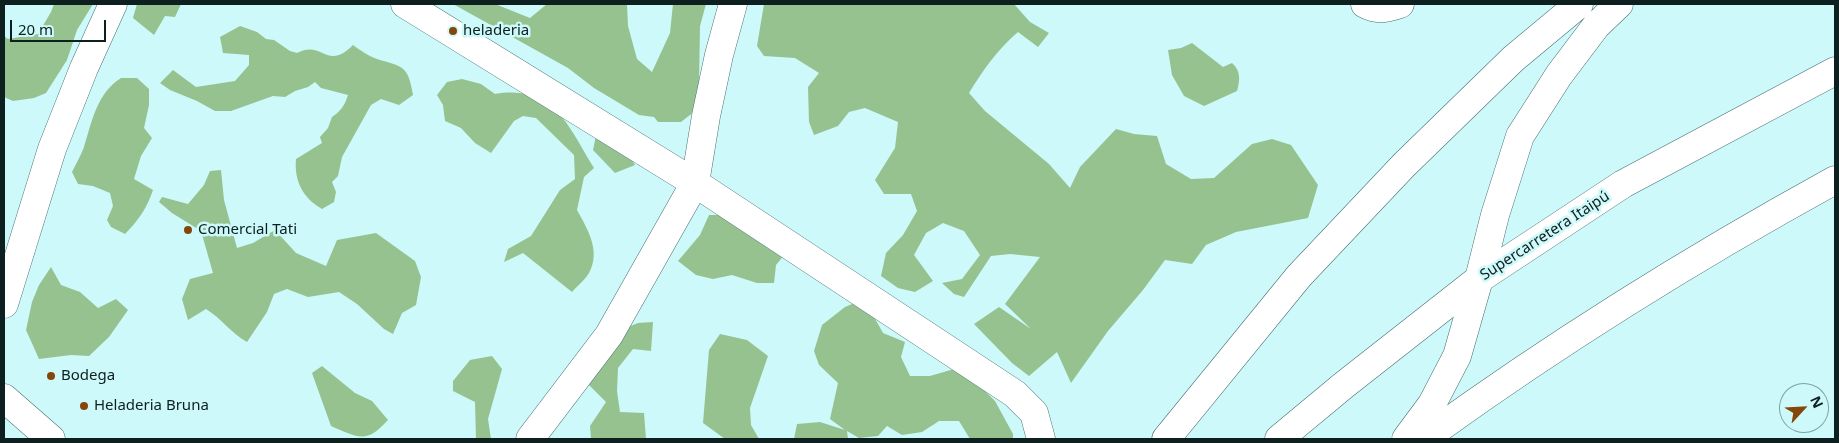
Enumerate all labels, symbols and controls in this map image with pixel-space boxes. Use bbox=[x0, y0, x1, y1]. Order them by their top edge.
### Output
scale bar bbox=[12, 10, 109, 42]
text: 20 m bbox=[18, 19, 53, 39]
place label: heladeria bbox=[463, 22, 529, 40]
marker: heladeria bbox=[447, 25, 459, 37]
street label: Supercarretera Itaipú bbox=[1477, 187, 1613, 285]
place label: Comercial Tati bbox=[198, 221, 297, 239]
marker: Comercial Tati bbox=[182, 224, 194, 236]
place label: Bodega bbox=[61, 367, 115, 385]
marker: Bodega bbox=[45, 370, 57, 382]
north arrow bbox=[1779, 383, 1829, 433]
text: N bbox=[1806, 393, 1828, 411]
place label: Heladeria Bruna bbox=[94, 397, 209, 415]
marker: Heladeria Bruna bbox=[78, 400, 90, 412]

